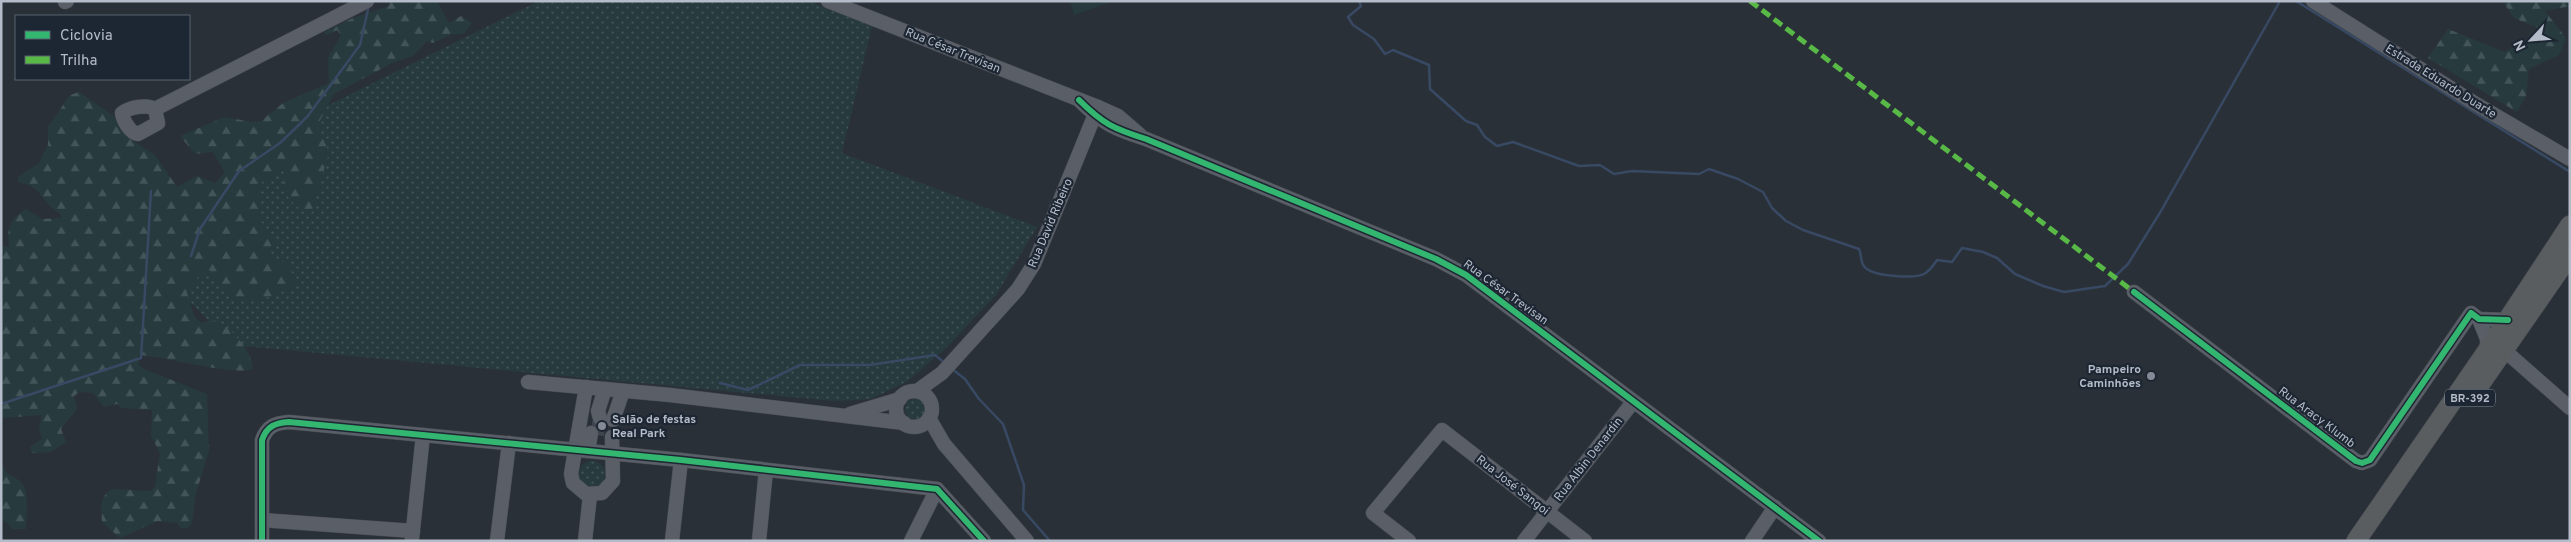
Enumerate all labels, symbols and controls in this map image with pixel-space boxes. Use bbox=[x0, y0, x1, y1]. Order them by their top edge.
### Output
legend bbox=[15, 15, 190, 80]
north arrow bbox=[2506, 15, 2556, 65]
street label: Rua César Trevisan bbox=[903, 24, 1003, 77]
text: Ciclovia bbox=[60, 27, 113, 46]
text: N bbox=[2511, 37, 2531, 53]
street label: Estrada Eduardo Duarte bbox=[2382, 41, 2499, 123]
text: Trilha bbox=[60, 52, 97, 71]
street label: Rua David Ribeiro bbox=[1025, 176, 1077, 270]
street label: Rua César Trevisan bbox=[1460, 257, 1551, 329]
place label: Pampeiro Caminhões bbox=[2079, 362, 2141, 392]
marker: Pampeiro Caminhões bbox=[2145, 370, 2157, 382]
street label: Rua Aracy Klumb bbox=[2275, 384, 2358, 452]
road number: BR-392 bbox=[2445, 389, 2495, 406]
place label: Salão de festas Real Park bbox=[612, 412, 696, 442]
street label: Rua Albin Denardin bbox=[1551, 414, 1627, 505]
marker: Salão de festas Real Park bbox=[596, 420, 608, 432]
street label: Rua José Sangoi bbox=[1473, 452, 1552, 519]

